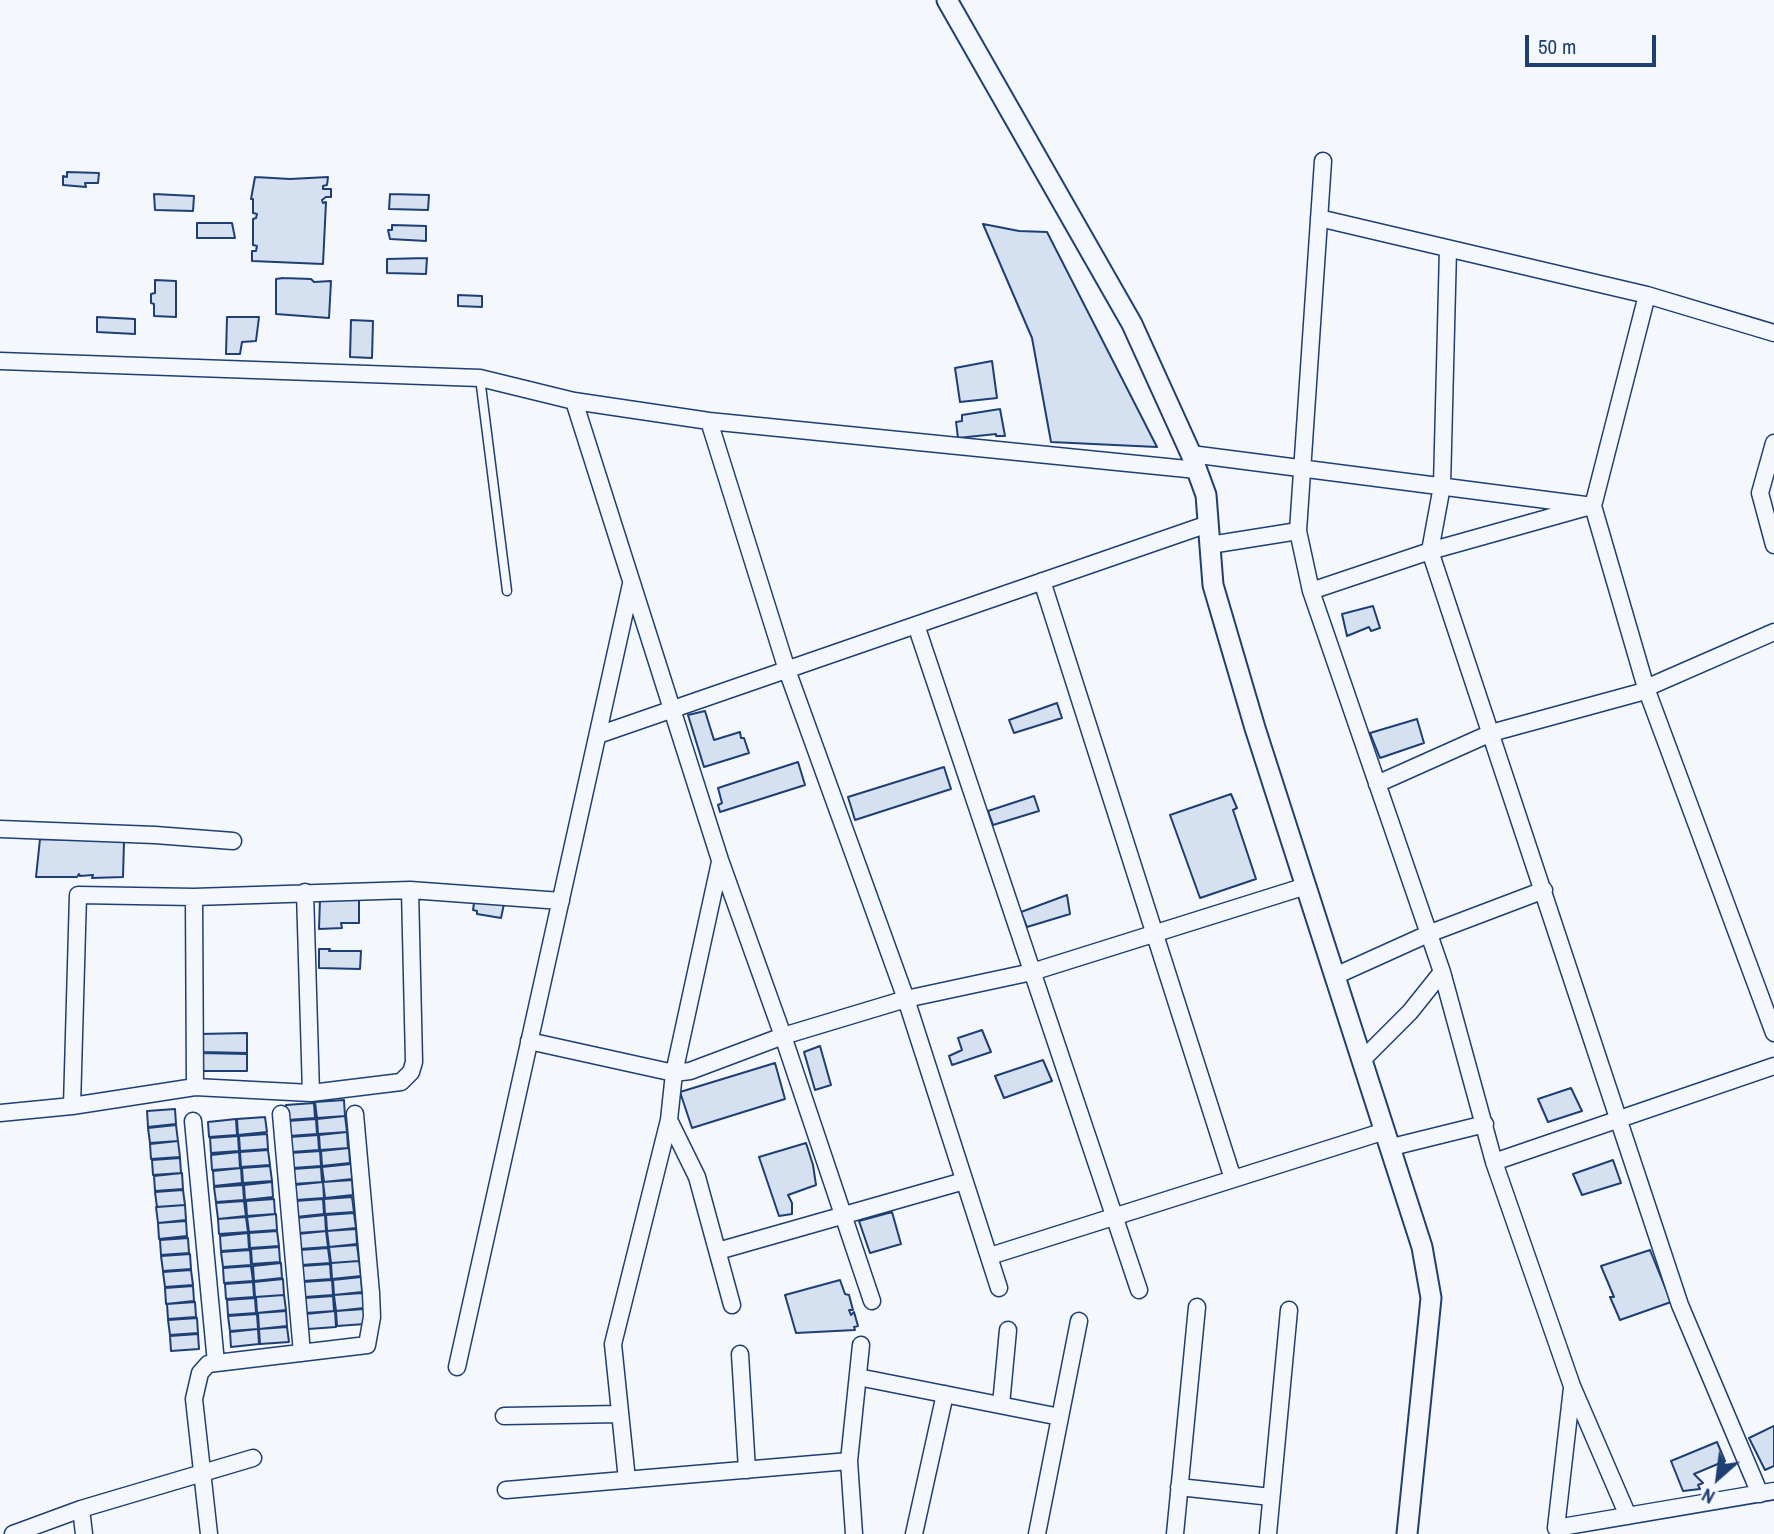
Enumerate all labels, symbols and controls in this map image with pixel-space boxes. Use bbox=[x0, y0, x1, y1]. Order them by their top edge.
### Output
scale bar bbox=[1529, 21, 1660, 65]
text: 50 m bbox=[1538, 32, 1576, 61]
north arrow bbox=[1683, 1443, 1753, 1513]
text: N bbox=[1697, 1482, 1719, 1511]

